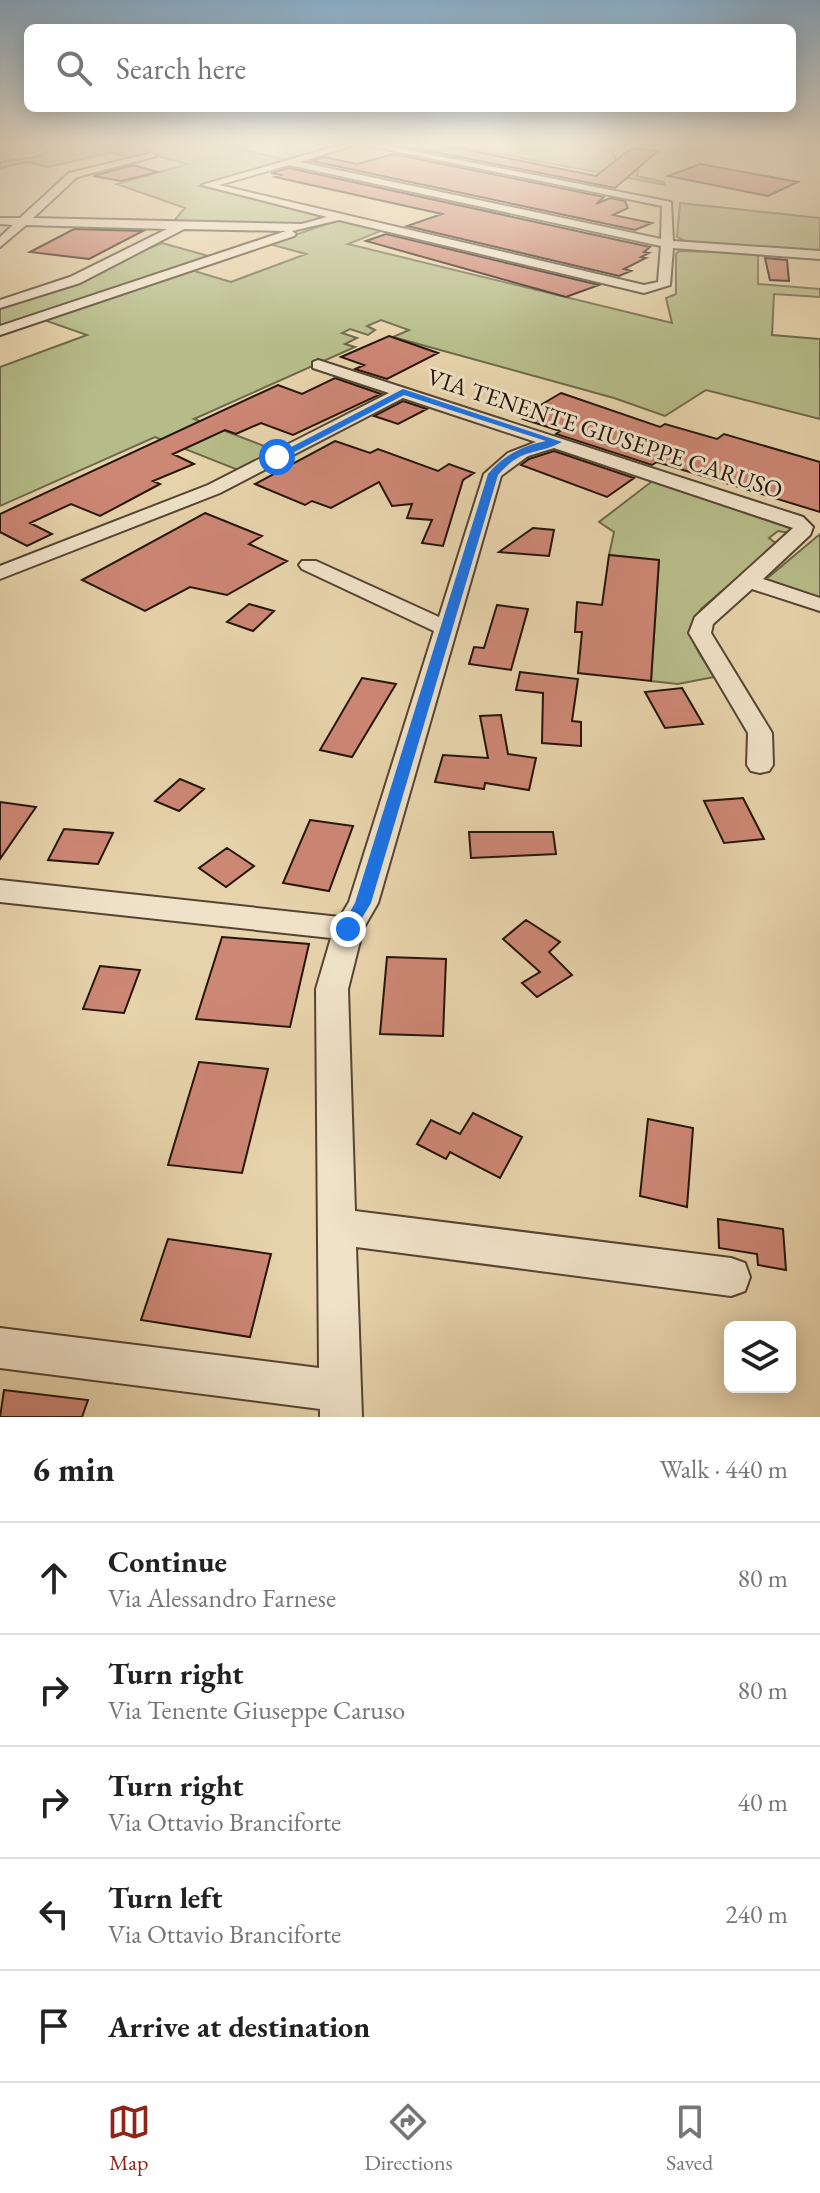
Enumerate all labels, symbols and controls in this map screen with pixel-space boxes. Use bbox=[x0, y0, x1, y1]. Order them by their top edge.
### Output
search box bbox=[24, 24, 796, 112]
icon: search bbox=[52, 46, 96, 90]
text: Search here bbox=[116, 49, 246, 88]
street label: VIA TENENTE GIUSEPPE CARUSO bbox=[423, 361, 787, 505]
route start bbox=[259, 439, 295, 475]
route end bbox=[330, 911, 366, 947]
map controls bbox=[724, 1321, 796, 1393]
button: layers bbox=[724, 1321, 796, 1393]
text: 6 min bbox=[32, 1447, 115, 1491]
text: Walk · 440 m bbox=[660, 1452, 788, 1486]
text: Continue bbox=[108, 1542, 227, 1581]
icon: ahead bbox=[32, 1556, 76, 1600]
text: 80 m bbox=[738, 1561, 788, 1595]
text: Via Alessandro Farnese bbox=[108, 1581, 336, 1615]
text: Turn right bbox=[108, 1654, 244, 1693]
icon: right bbox=[32, 1668, 76, 1712]
text: 80 m bbox=[738, 1673, 788, 1707]
text: Via Tenente Giuseppe Caruso bbox=[108, 1693, 405, 1727]
text: Turn right bbox=[108, 1766, 244, 1805]
icon: right bbox=[32, 1780, 76, 1824]
text: 40 m bbox=[738, 1785, 788, 1819]
text: Via Ottavio Branciforte bbox=[108, 1805, 341, 1839]
text: Turn left bbox=[108, 1878, 222, 1917]
icon: left bbox=[32, 1892, 76, 1936]
text: 240 m bbox=[725, 1897, 788, 1931]
text: Via Ottavio Branciforte bbox=[108, 1917, 341, 1951]
icon: arrive bbox=[32, 2004, 76, 2048]
text: Arrive at destination bbox=[108, 2007, 370, 2046]
tab: Map bbox=[107, 2100, 151, 2177]
tab: Directions bbox=[364, 2100, 453, 2177]
tab: Saved bbox=[666, 2100, 713, 2177]

